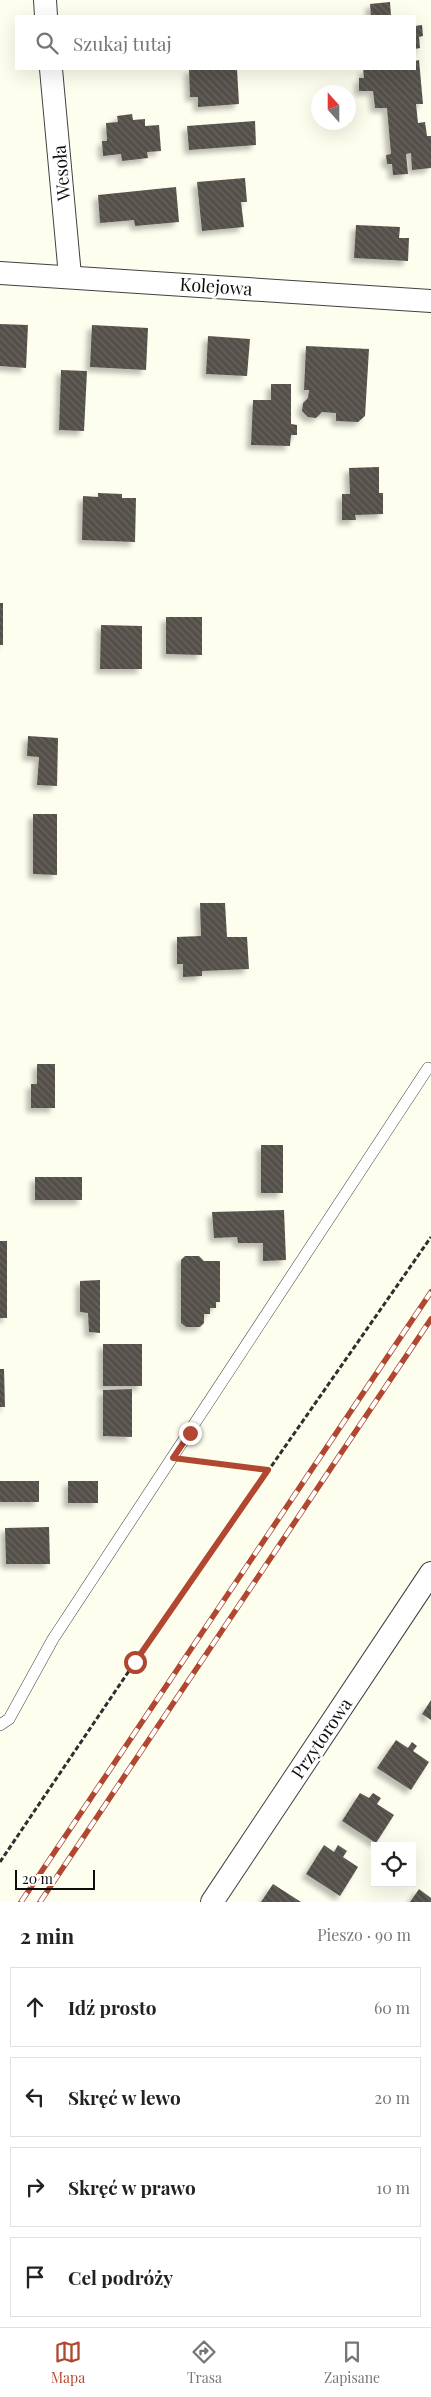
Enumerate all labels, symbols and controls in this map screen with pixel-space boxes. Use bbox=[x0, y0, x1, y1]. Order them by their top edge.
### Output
search box bbox=[15, 15, 416, 70]
icon: search bbox=[33, 29, 61, 57]
text: Szukaj tutaj bbox=[73, 30, 172, 56]
north arrow bbox=[311, 85, 356, 130]
street label: Wesoła bbox=[47, 144, 75, 203]
street label: Kolejowa bbox=[179, 271, 253, 301]
route end bbox=[179, 1422, 202, 1445]
route start bbox=[124, 1651, 147, 1674]
street label: Przytorowa bbox=[285, 1693, 357, 1783]
map controls bbox=[371, 1842, 416, 1887]
button: locate bbox=[371, 1842, 416, 1887]
scale bar bbox=[15, 1867, 95, 1890]
text: 20 m bbox=[22, 1869, 53, 1888]
text: 2 min bbox=[20, 1921, 74, 1949]
text: Pieszo · 90 m bbox=[317, 1924, 411, 1945]
icon: ahead bbox=[21, 1993, 49, 2021]
text: Idź prosto bbox=[68, 1994, 156, 2020]
text: 60 m bbox=[374, 1997, 410, 2018]
icon: left bbox=[21, 2083, 49, 2111]
text: Skręć w lewo bbox=[68, 2084, 181, 2110]
text: 20 m bbox=[375, 2087, 410, 2108]
icon: right bbox=[21, 2173, 49, 2201]
text: Skręć w prawo bbox=[68, 2174, 196, 2200]
text: 10 m bbox=[376, 2177, 410, 2198]
icon: arrive bbox=[21, 2263, 49, 2291]
text: Cel podróży bbox=[68, 2264, 173, 2290]
tab: Mapa bbox=[51, 2338, 85, 2387]
tab: Trasa bbox=[187, 2338, 222, 2387]
tab: Zapisane bbox=[324, 2338, 380, 2387]

